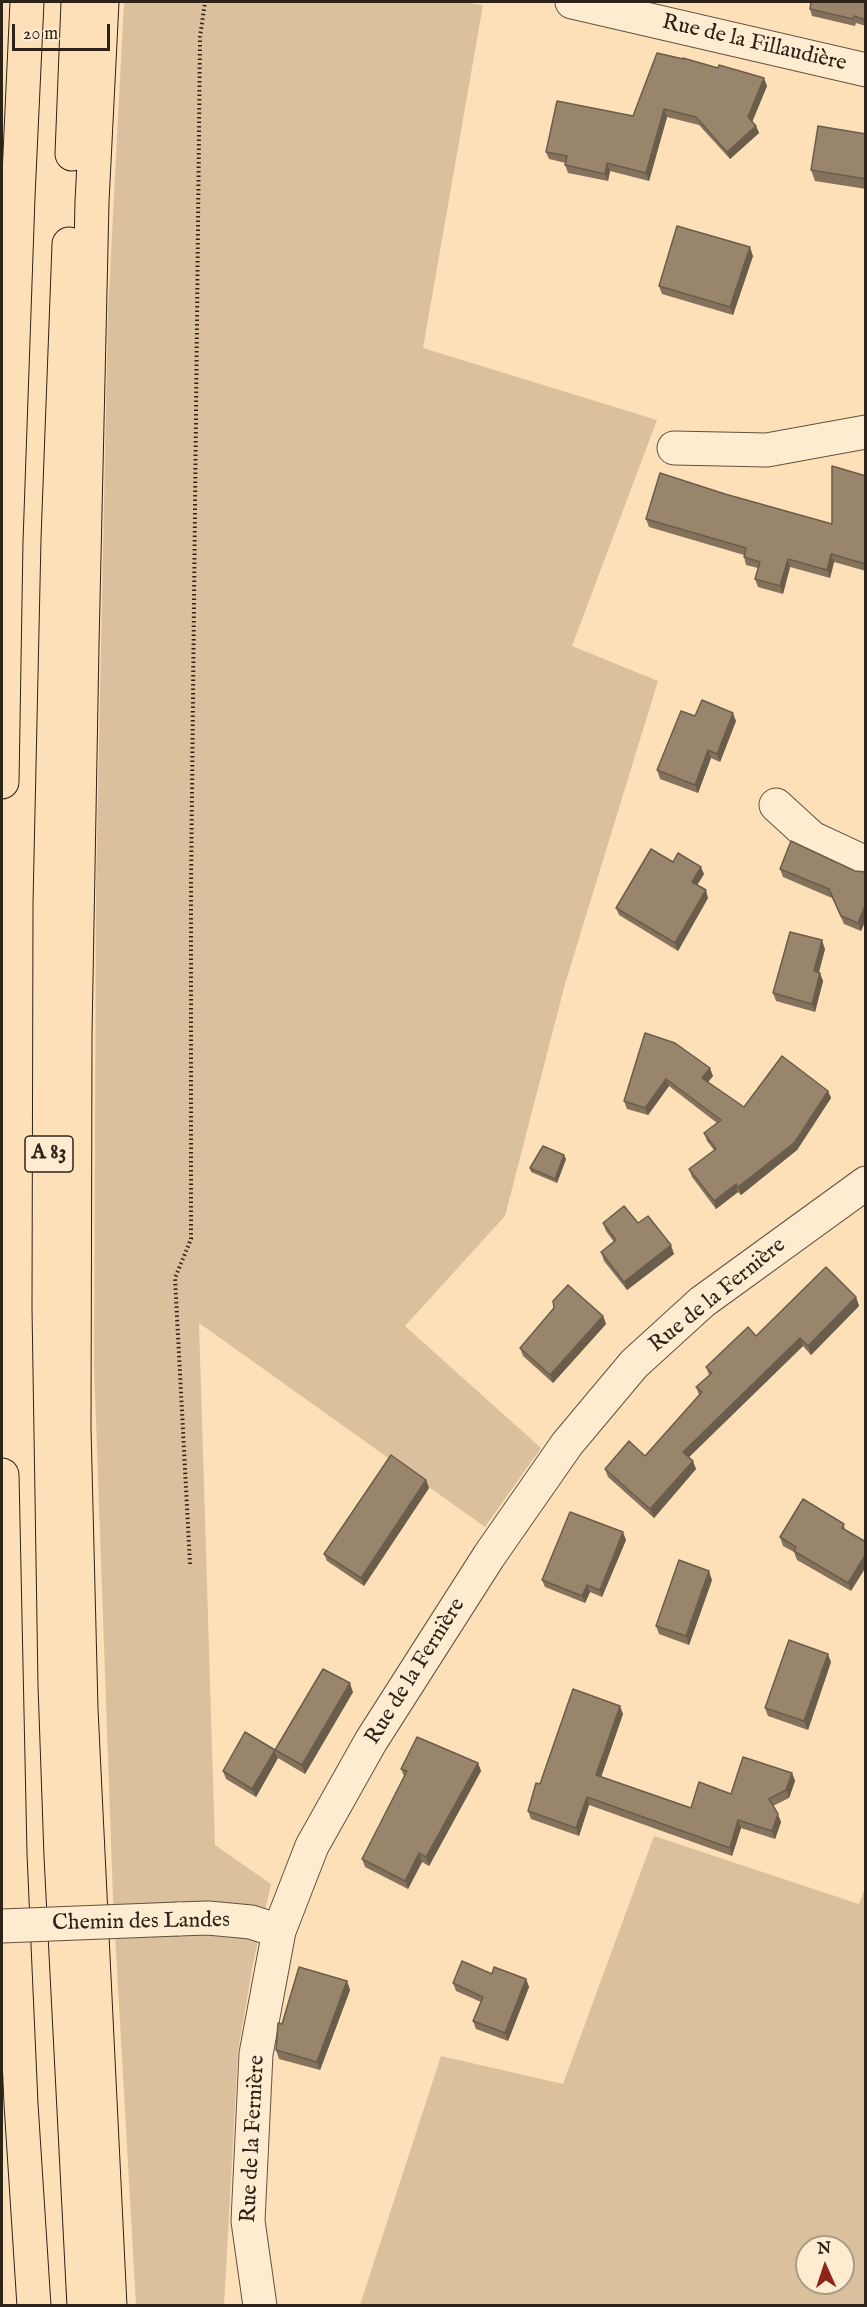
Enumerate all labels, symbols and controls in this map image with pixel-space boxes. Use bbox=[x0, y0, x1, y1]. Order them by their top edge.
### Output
street label: Rue de la Fillaudière bbox=[659, 10, 849, 78]
scale bar bbox=[15, 12, 112, 50]
text: 20 m bbox=[23, 23, 58, 46]
road number: A 83 bbox=[25, 1136, 73, 1172]
street label: Rue de la Fernière bbox=[645, 1233, 791, 1359]
street label: Rue de la Fernière bbox=[360, 1594, 472, 1750]
street label: Chemin des Landes bbox=[52, 1908, 230, 1938]
street label: Rue de la Fernière bbox=[236, 2055, 272, 2223]
north arrow bbox=[795, 2235, 855, 2295]
text: N bbox=[817, 2239, 832, 2259]

